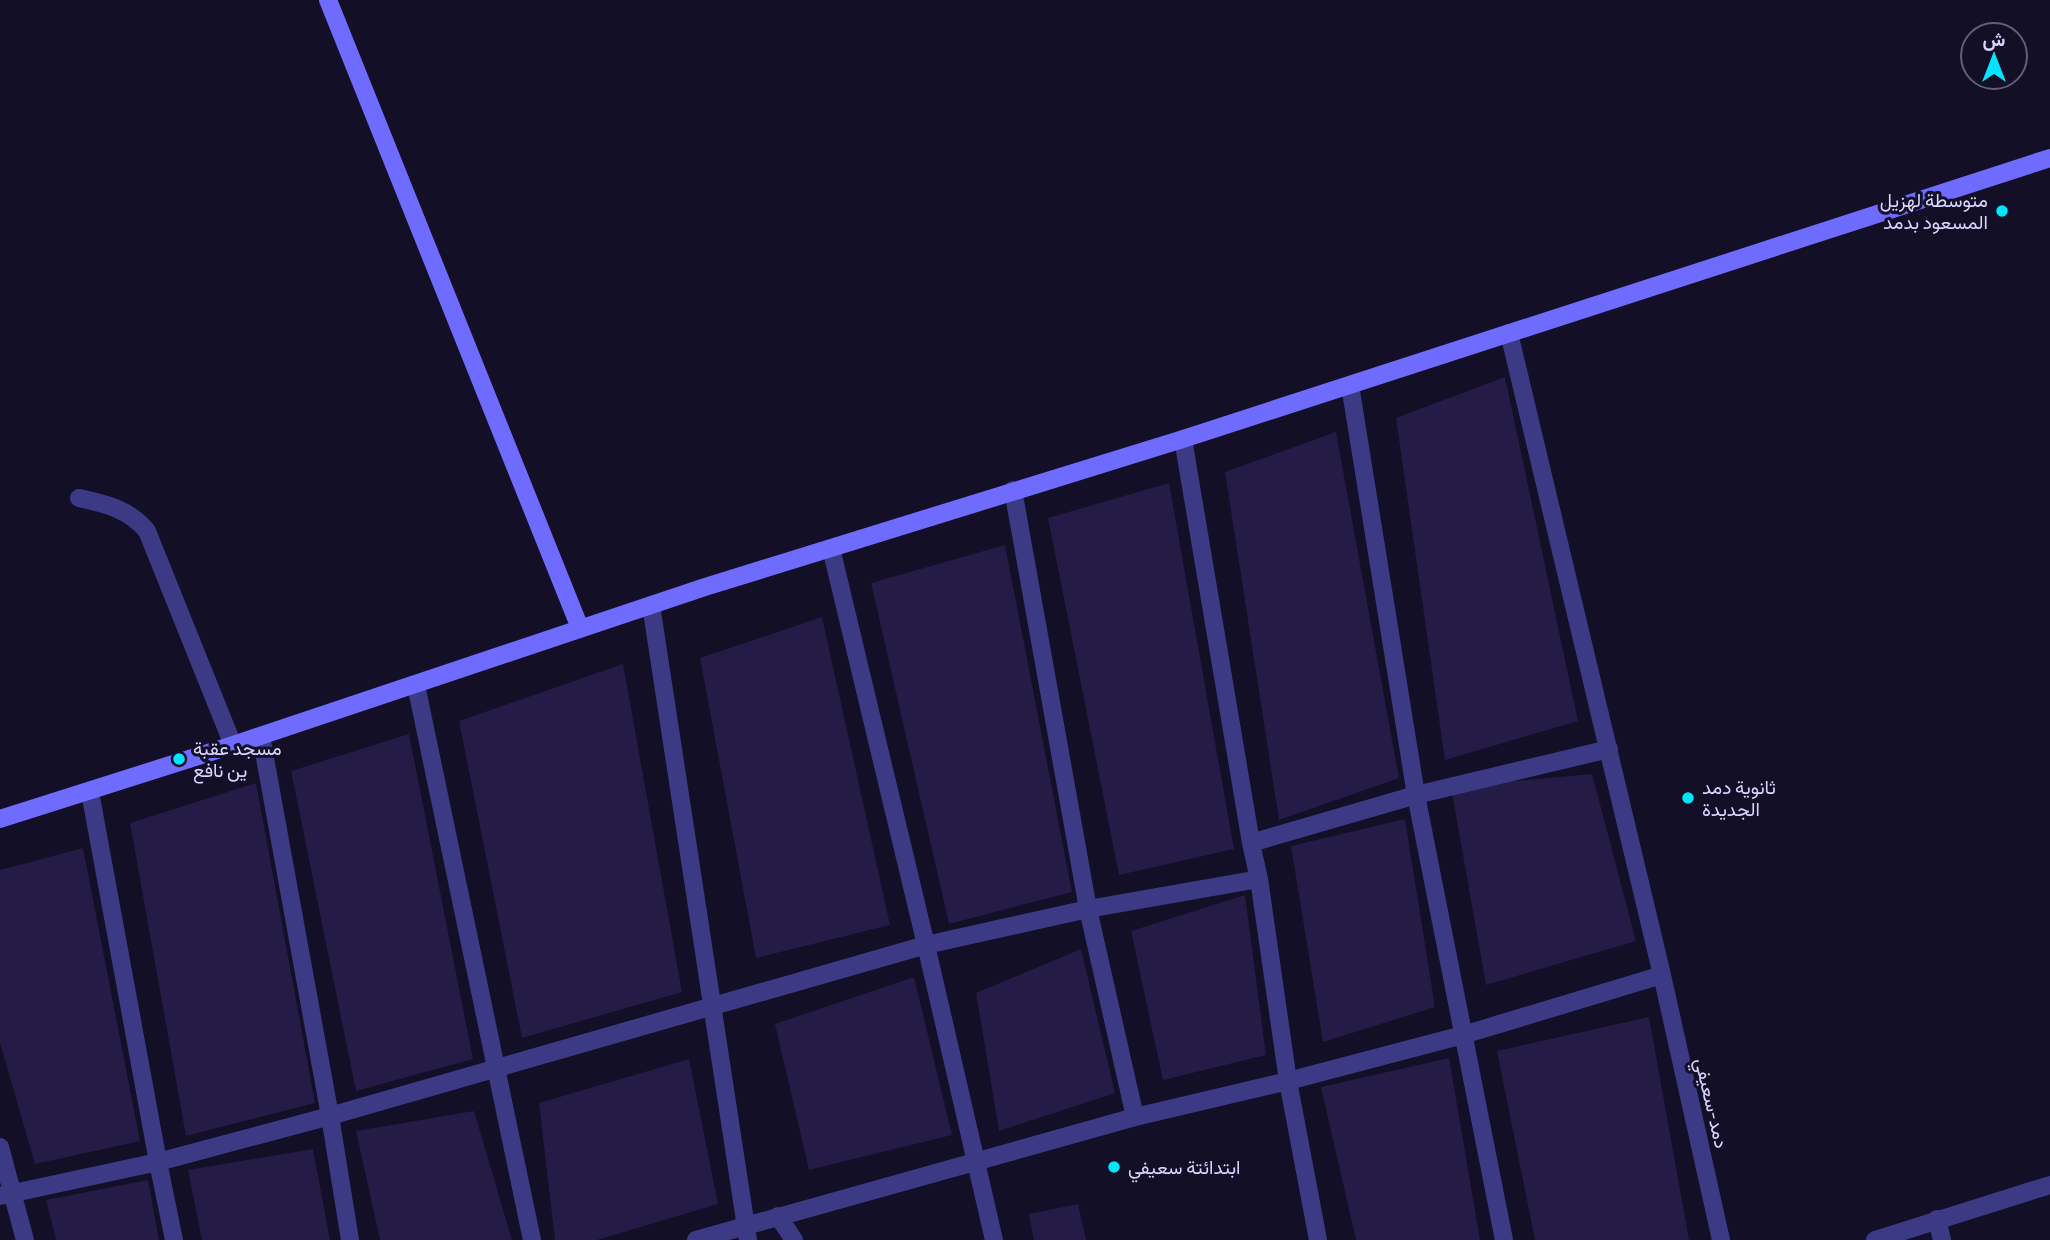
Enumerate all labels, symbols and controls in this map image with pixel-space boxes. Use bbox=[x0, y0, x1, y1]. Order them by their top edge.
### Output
north arrow bbox=[1959, 21, 2029, 91]
text: ش bbox=[1983, 27, 2006, 51]
place label: متوسطة لهزيل المسعود بدمد bbox=[1880, 188, 1988, 234]
marker: متوسطة لهزيل المسعود بدمد bbox=[1994, 203, 2010, 219]
place label: مسجد عقبة ين نافع bbox=[193, 736, 282, 784]
marker: مسجد عقبة ين نافع bbox=[171, 751, 187, 767]
place label: ثانوية دمد الجديدة bbox=[1702, 775, 1776, 821]
marker: ثانوية دمد الجديدة bbox=[1680, 790, 1696, 806]
street label: دمد-سعيفي bbox=[1686, 1056, 1734, 1151]
place label: ابتدائتة سعيفي bbox=[1128, 1155, 1240, 1183]
marker: ابتدائتة سعيفي bbox=[1106, 1159, 1122, 1175]

